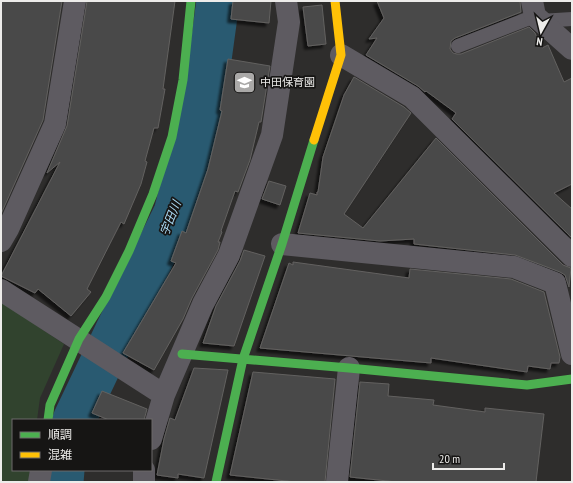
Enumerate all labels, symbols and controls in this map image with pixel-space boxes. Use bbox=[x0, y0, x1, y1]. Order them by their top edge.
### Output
north arrow bbox=[521, 12, 561, 52]
text: N bbox=[536, 35, 544, 49]
school or university icon: 中田保育園 bbox=[232, 69, 258, 95]
place label: 中田保育園 bbox=[260, 75, 315, 89]
water label: 宇田川 bbox=[156, 197, 184, 238]
legend bbox=[12, 419, 152, 471]
text: 順調 bbox=[48, 427, 72, 442]
scale bar bbox=[433, 445, 504, 471]
text: 混雑 bbox=[48, 447, 72, 462]
text: 20 m bbox=[439, 451, 460, 466]

